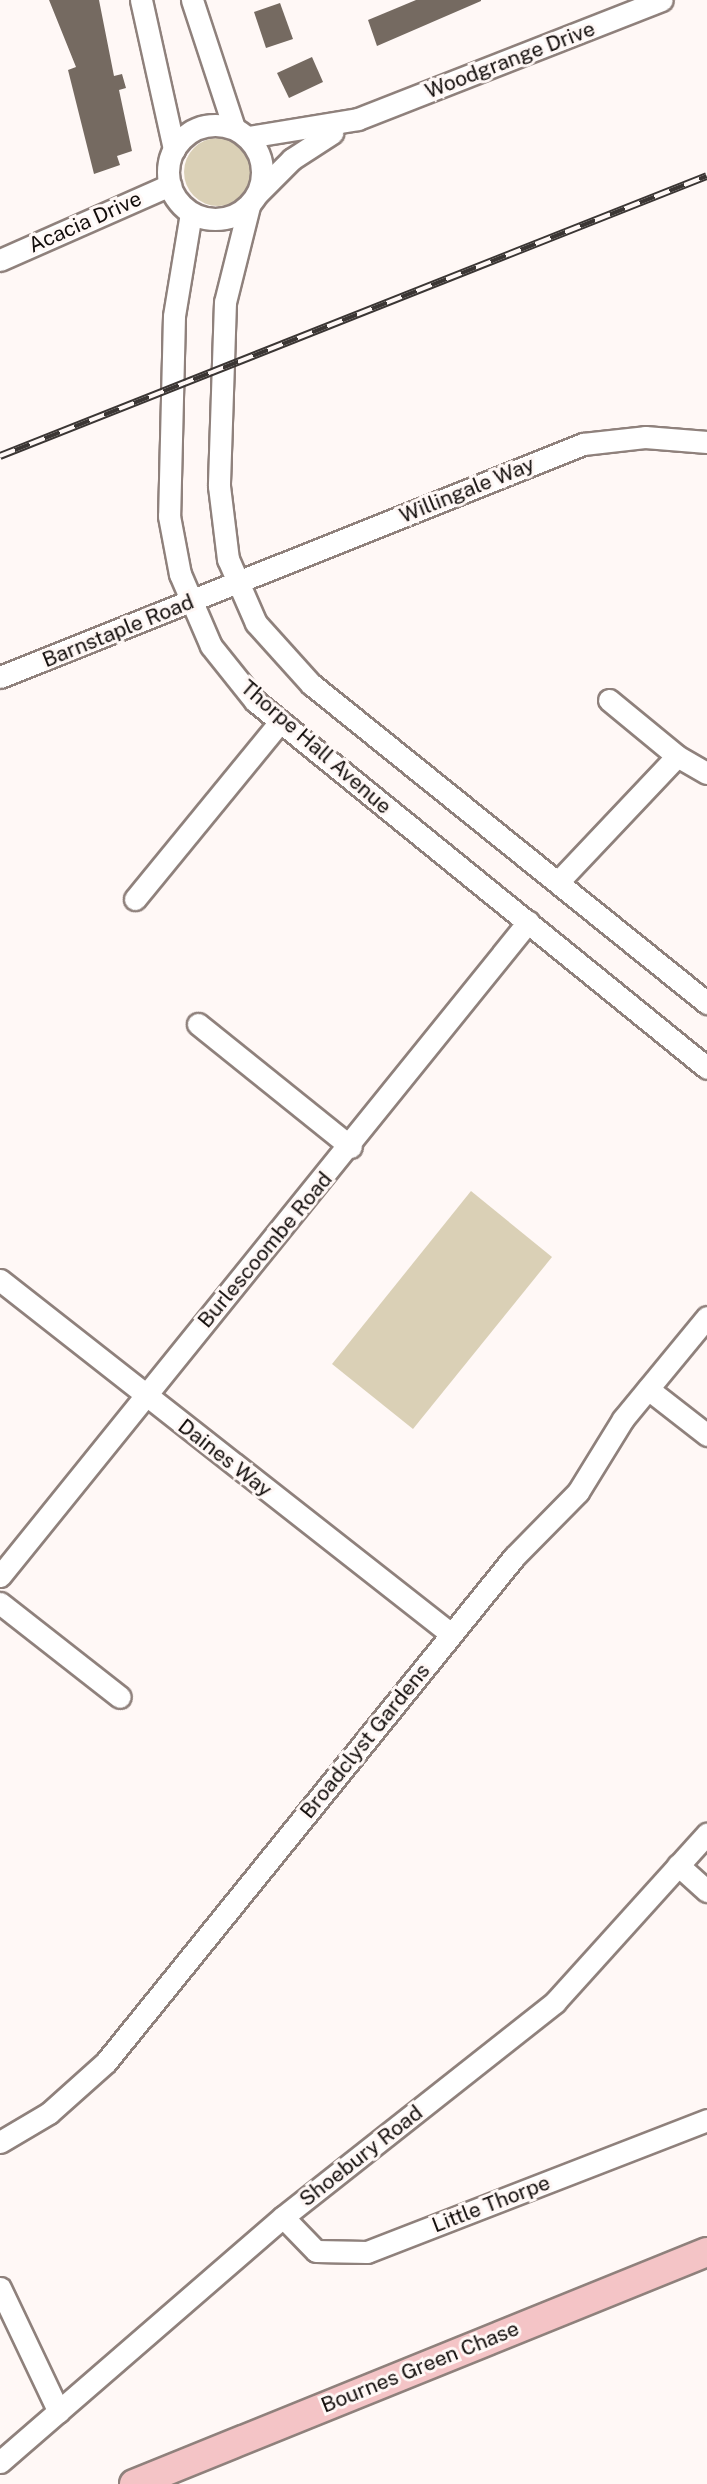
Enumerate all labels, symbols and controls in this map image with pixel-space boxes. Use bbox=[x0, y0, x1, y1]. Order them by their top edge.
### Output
street label: Woodgrange Drive bbox=[421, 16, 599, 104]
street label: Acacia Drive bbox=[25, 186, 145, 258]
street label: Willingale Way bbox=[396, 451, 538, 529]
street label: Barnstaple Road bbox=[39, 589, 197, 673]
street label: Thorpe Hall Avenue bbox=[235, 675, 397, 819]
street label: Burlescoombe Road bbox=[193, 1167, 337, 1333]
street label: Daines Way bbox=[173, 1413, 277, 1503]
street label: Broadclyst Gardens bbox=[295, 1658, 435, 1824]
street label: Shoebury Road bbox=[294, 2100, 428, 2212]
street label: Little Thorpe bbox=[428, 2170, 554, 2238]
street label: Bournes Green Chase bbox=[317, 2316, 523, 2418]

